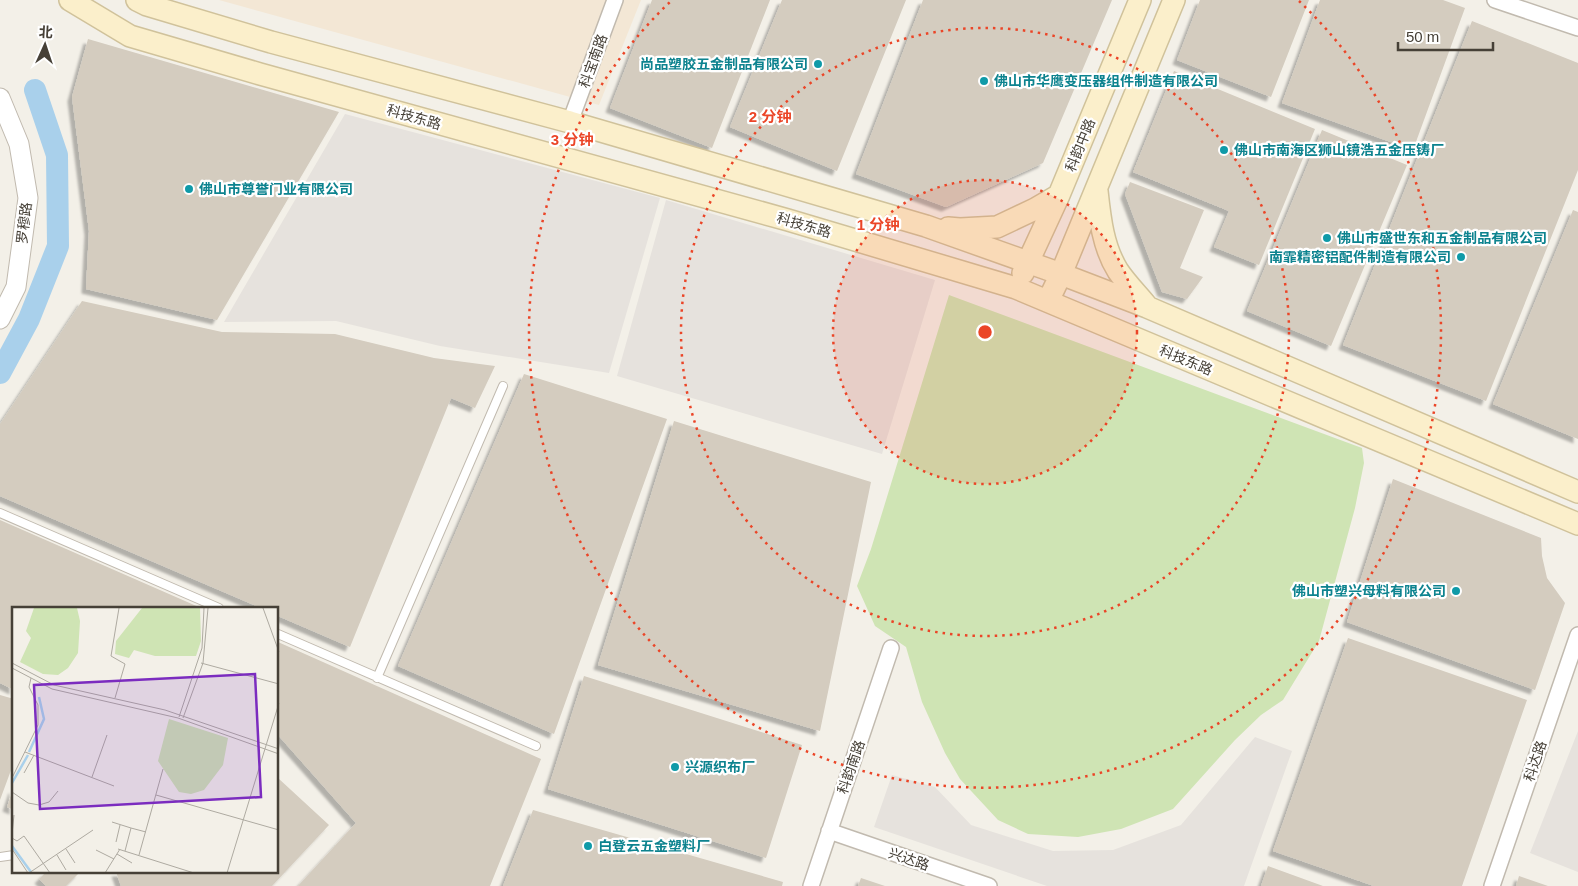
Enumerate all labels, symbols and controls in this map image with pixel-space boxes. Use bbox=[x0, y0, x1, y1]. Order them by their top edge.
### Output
north arrow bbox=[20, 20, 70, 70]
scale bar bbox=[1398, 20, 1493, 52]
text: 北 bbox=[38, 24, 53, 40]
text: 50 m bbox=[1406, 28, 1439, 45]
street label: 科宝南路 bbox=[576, 32, 610, 90]
place label: 尚品塑胶五金制品有限公司 bbox=[640, 56, 808, 72]
marker: 尚品塑胶五金制品有限公司 bbox=[812, 58, 824, 70]
place label: 佛山市华鹰变压器组件制造有限公司 bbox=[994, 73, 1218, 89]
marker: 佛山市华鹰变压器组件制造有限公司 bbox=[978, 75, 990, 87]
street label: 科技东路 bbox=[385, 102, 443, 132]
text: 2 分钟 bbox=[749, 108, 791, 125]
street label: 科韵中路 bbox=[1062, 116, 1098, 174]
text: 3 分钟 bbox=[551, 131, 593, 148]
place label: 佛山市南海区狮山镜浩五金压铸厂 bbox=[1234, 142, 1444, 158]
marker: 佛山市南海区狮山镜浩五金压铸厂 bbox=[1218, 144, 1230, 156]
place label: 佛山市尊誉门业有限公司 bbox=[199, 181, 353, 197]
marker: 佛山市尊誉门业有限公司 bbox=[183, 183, 195, 195]
street label: 罗穆路 bbox=[14, 201, 34, 245]
street label: 科技东路 bbox=[775, 210, 833, 240]
text: 1 分钟 bbox=[857, 216, 899, 233]
place label: 佛山市盛世东和五金制品有限公司 bbox=[1337, 230, 1547, 246]
marker: 佛山市盛世东和五金制品有限公司 bbox=[1321, 232, 1333, 244]
place label: 南霏精密铝配件制造有限公司 bbox=[1269, 249, 1451, 265]
marker: 南霏精密铝配件制造有限公司 bbox=[1455, 251, 1467, 263]
centre of rings bbox=[976, 323, 994, 341]
street label: 科技东路 bbox=[1157, 342, 1215, 378]
place label: 佛山市塑兴母料有限公司 bbox=[1292, 583, 1446, 599]
marker: 佛山市塑兴母料有限公司 bbox=[1450, 585, 1462, 597]
inset map bbox=[12, 607, 279, 874]
street label: 科韵南路 bbox=[834, 738, 868, 796]
street label: 科达路 bbox=[1521, 739, 1549, 783]
place label: 兴源织布厂 bbox=[685, 759, 755, 775]
marker: 兴源织布厂 bbox=[669, 761, 681, 773]
place label: 白登云五金塑料厂 bbox=[598, 838, 710, 854]
marker: 白登云五金塑料厂 bbox=[582, 840, 594, 852]
street label: 兴达路 bbox=[887, 845, 931, 873]

